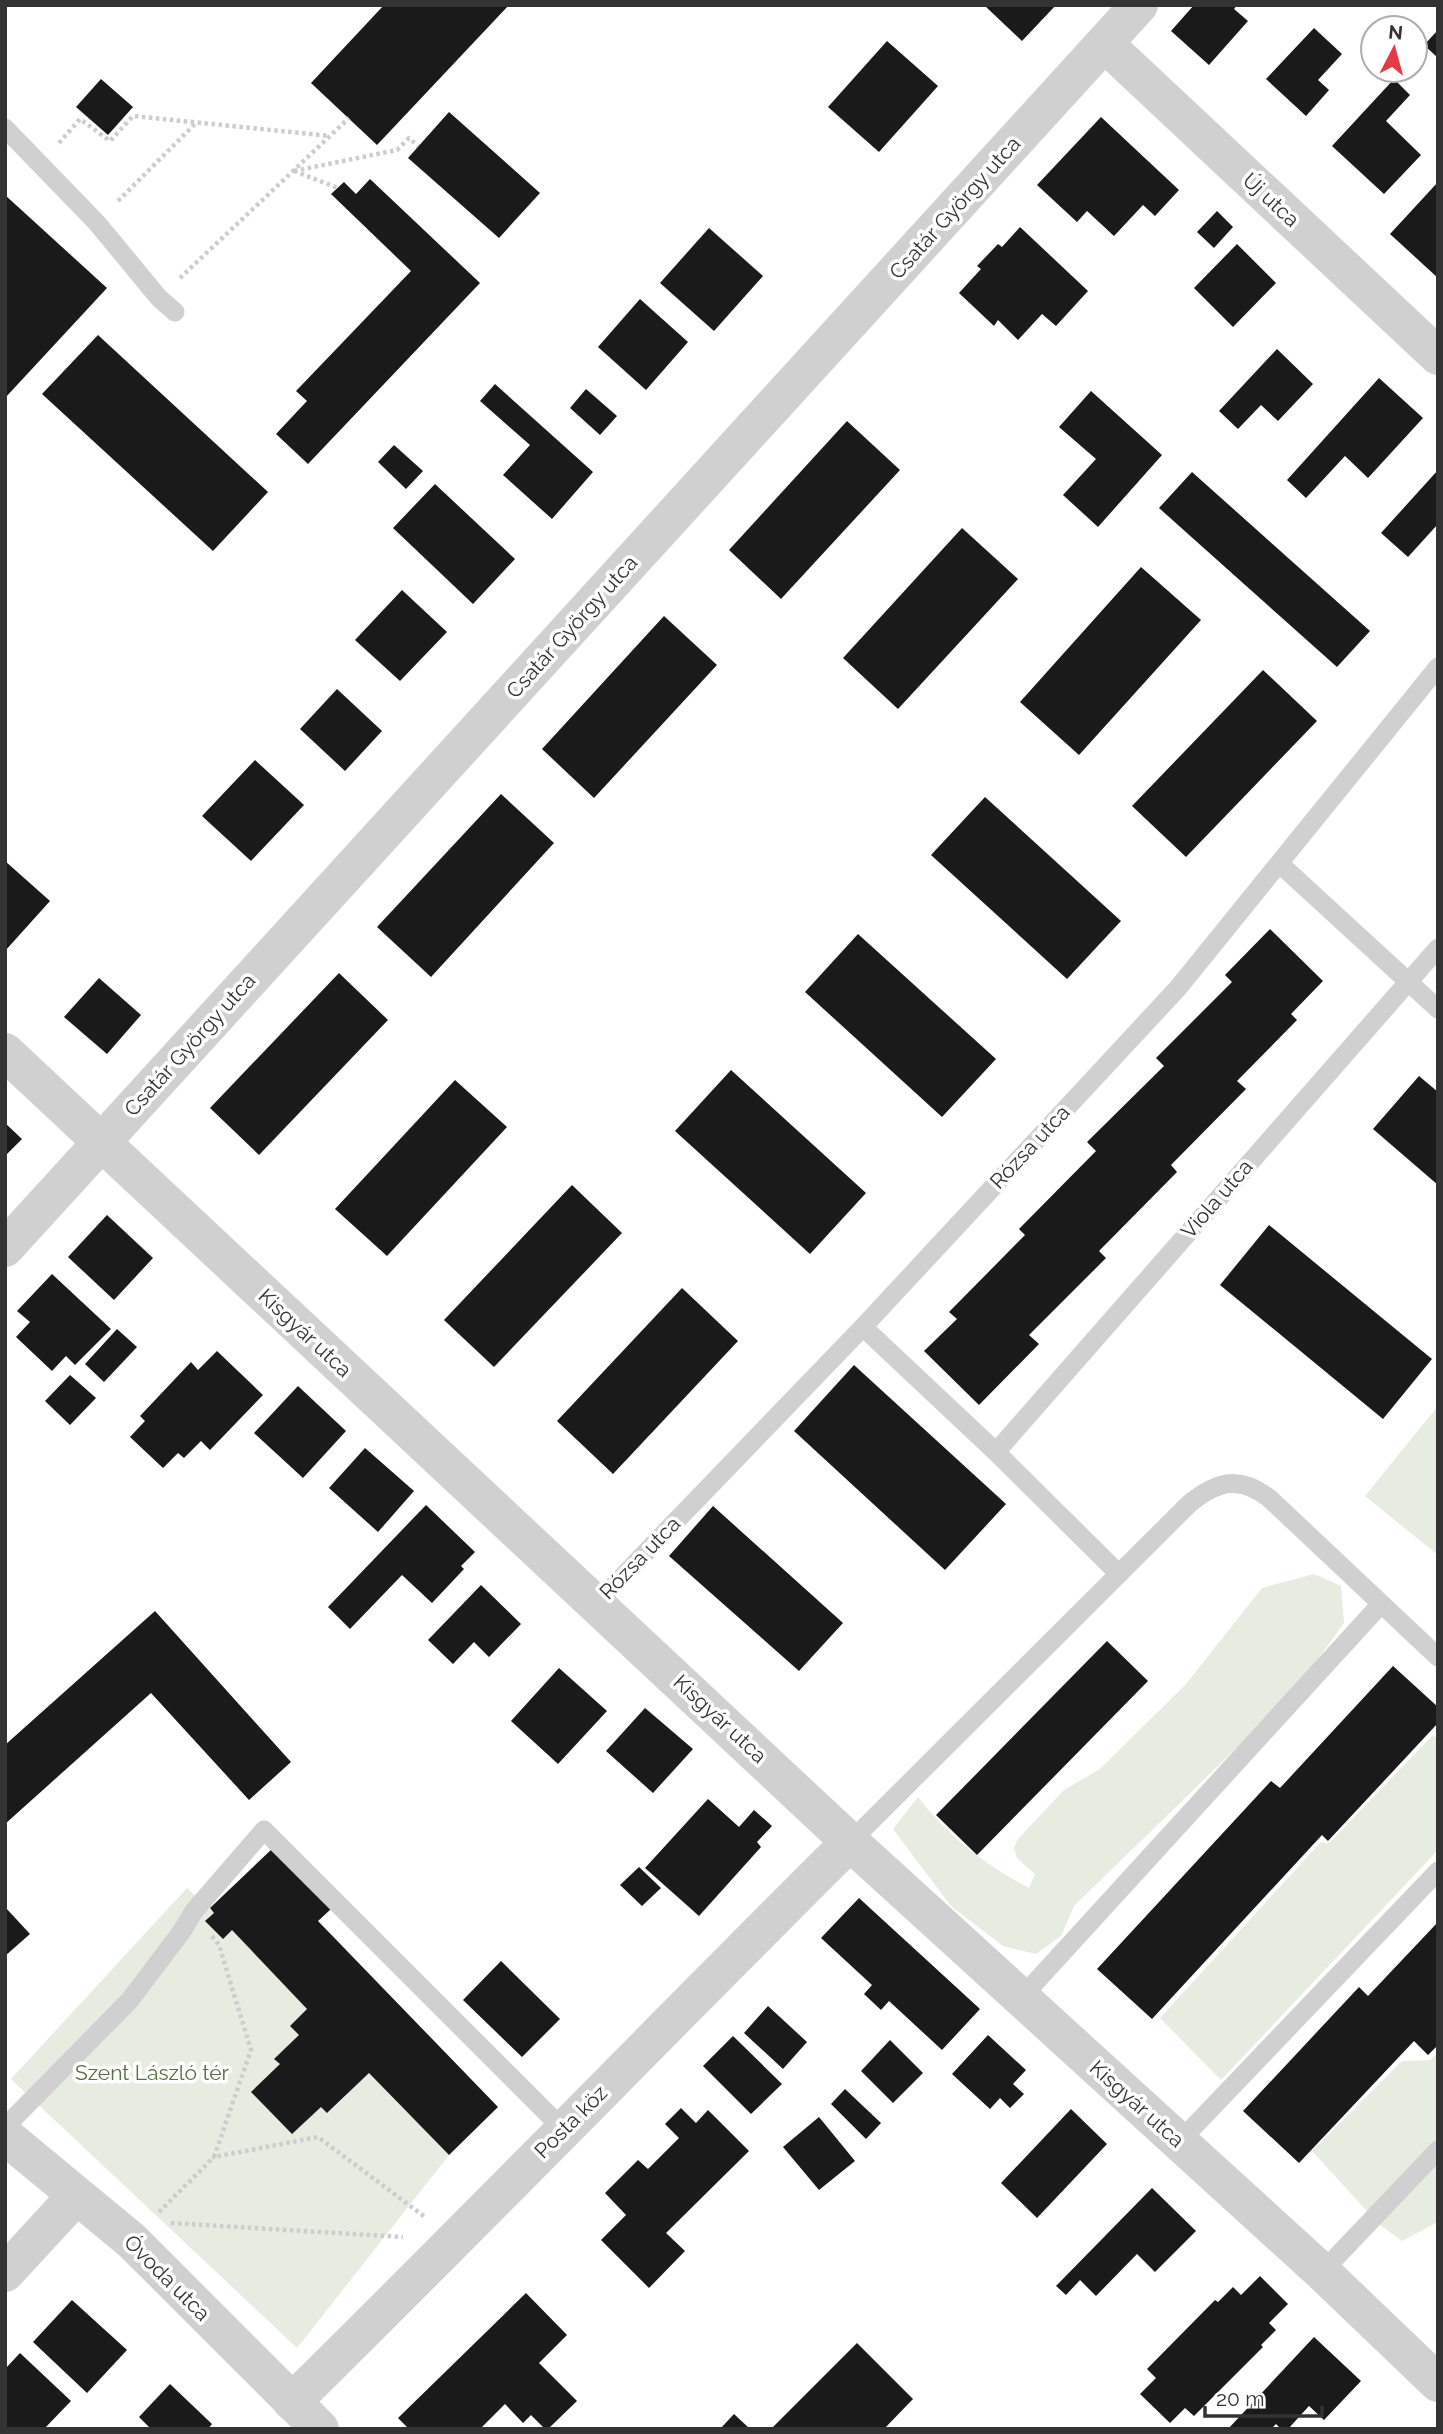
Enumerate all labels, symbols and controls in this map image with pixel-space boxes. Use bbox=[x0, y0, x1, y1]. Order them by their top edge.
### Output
north arrow bbox=[1359, 14, 1429, 84]
text: N bbox=[1387, 20, 1404, 44]
street label: Csatár György utca bbox=[884, 131, 1025, 284]
street label: Új utca bbox=[1238, 167, 1305, 232]
street label: Csatár György utca bbox=[501, 550, 642, 703]
street label: Csatár György utca bbox=[119, 968, 260, 1121]
street label: Rózsa utca bbox=[985, 1100, 1075, 1194]
street label: Viola utca bbox=[1176, 1154, 1258, 1243]
street label: Kisgyár utca bbox=[254, 1283, 357, 1382]
street label: Rózsa utca bbox=[594, 1511, 685, 1604]
street label: Kisgyár utca bbox=[669, 1669, 772, 1768]
street label: Kisgyár utca bbox=[1085, 2055, 1190, 2152]
park label: Szent László tér bbox=[75, 2060, 230, 2085]
street label: Posta köz bbox=[529, 2080, 612, 2163]
street label: Óvoda utca bbox=[119, 2229, 216, 2326]
scale bar bbox=[1205, 2374, 1322, 2418]
text: 20 m bbox=[1216, 2386, 1264, 2411]

